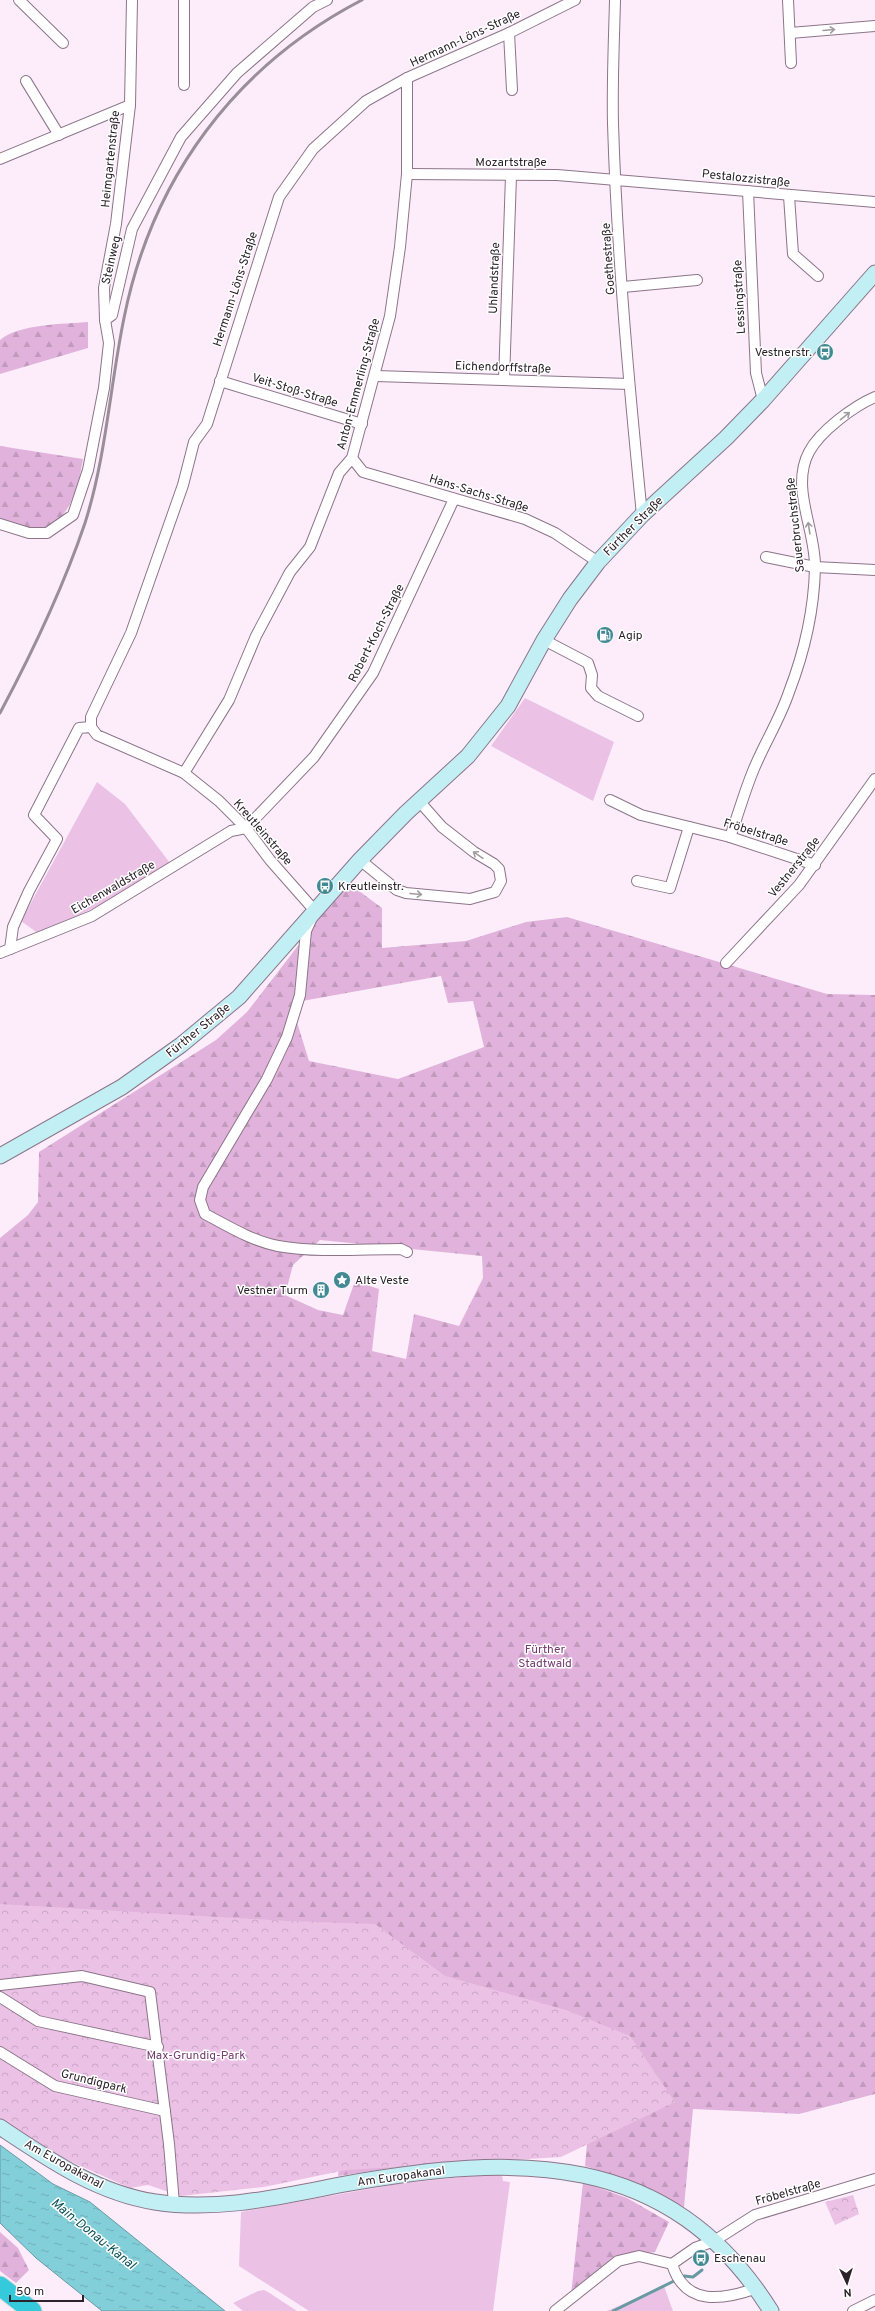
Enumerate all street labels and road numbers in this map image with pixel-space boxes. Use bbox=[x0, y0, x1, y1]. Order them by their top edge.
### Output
street label: Hermann-Löns-Straße bbox=[408, 6, 523, 72]
street label: Heimgartenstraße bbox=[98, 110, 124, 208]
street label: Mozartstraße bbox=[475, 155, 547, 171]
street label: Pestalozzistraße bbox=[701, 166, 791, 192]
street label: Goethestraße bbox=[598, 222, 620, 296]
street label: Hermann-Löns-Straße bbox=[210, 230, 262, 349]
street label: Steinweg bbox=[99, 234, 125, 286]
street label: Uhlandstraße bbox=[486, 242, 504, 314]
street label: Lessingstraße bbox=[730, 259, 750, 335]
street label: Anton-Emmerling-Straße bbox=[334, 317, 384, 452]
street label: Eichendorffstraße bbox=[455, 358, 551, 378]
street label: Veit-Stoß-Straße bbox=[250, 370, 340, 412]
street label: Hans-Sachs-Straße bbox=[427, 471, 530, 517]
street label: Sauerbruchstraße bbox=[783, 477, 809, 573]
street label: Fürther Straße bbox=[600, 493, 667, 560]
street label: Robert-Koch-Straße bbox=[345, 582, 409, 685]
street label: Kreutleinstraße bbox=[229, 796, 295, 869]
street label: Fröbelstraße bbox=[721, 815, 790, 850]
street label: Vestnerstraße bbox=[765, 834, 824, 901]
street label: Eichenwaldstraße bbox=[69, 857, 158, 918]
street label: Fürther Straße bbox=[163, 1000, 234, 1062]
street label: Grundigpark bbox=[59, 2066, 128, 2098]
street label: Am Europakanal bbox=[21, 2136, 106, 2193]
street label: Am Europakanal bbox=[356, 2163, 446, 2191]
street label: Fröbelstraße bbox=[754, 2176, 823, 2210]

